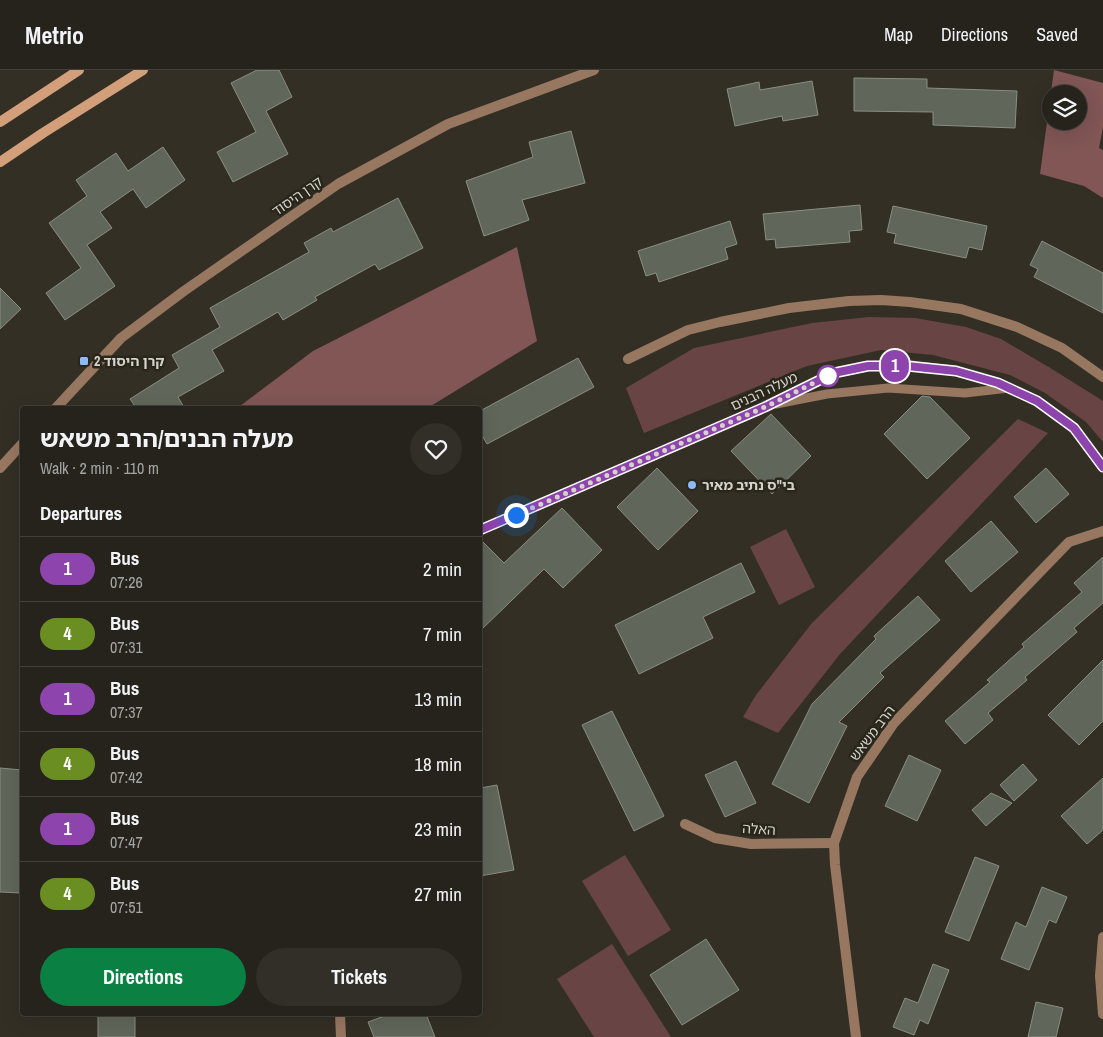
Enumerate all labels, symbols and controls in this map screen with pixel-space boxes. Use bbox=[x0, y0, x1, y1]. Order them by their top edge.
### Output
text: Metrio bbox=[25, 19, 84, 51]
text: Map bbox=[884, 22, 913, 47]
text: Directions bbox=[941, 22, 1008, 47]
text: Saved bbox=[1036, 22, 1078, 47]
map controls bbox=[1042, 85, 1087, 130]
button: layers bbox=[1042, 85, 1087, 130]
street label: קרן היסוד bbox=[268, 172, 326, 220]
line badge: 1 bbox=[879, 350, 911, 382]
place label: קרן היסוד 2 bbox=[94, 352, 164, 370]
text: 1 bbox=[891, 353, 899, 378]
marker: קרן היסוד 2 bbox=[78, 355, 90, 367]
unlabelled marker bbox=[817, 365, 839, 387]
street label: מעלה הבנים bbox=[728, 368, 800, 414]
text: מעלה הבנים/הרב משאש bbox=[40, 422, 293, 454]
button: heart bbox=[410, 423, 462, 475]
text: Walk · 2 min · 110 m bbox=[40, 457, 159, 479]
place label: בי"ס נתיב מאיר bbox=[702, 476, 795, 494]
marker: בי"ס נתיב מאיר bbox=[686, 479, 698, 491]
text: Departures bbox=[40, 500, 122, 526]
your location bbox=[504, 503, 529, 528]
text: Bus bbox=[110, 545, 139, 571]
text: 1 bbox=[63, 556, 72, 581]
text: 2 min bbox=[423, 556, 462, 582]
text: 07:26 bbox=[110, 571, 143, 593]
text: Bus bbox=[110, 610, 139, 636]
text: 4 bbox=[63, 621, 72, 646]
text: 7 min bbox=[423, 621, 462, 647]
text: 07:31 bbox=[110, 636, 143, 658]
text: Bus bbox=[110, 675, 139, 701]
text: 1 bbox=[63, 686, 72, 711]
text: 13 min bbox=[414, 686, 462, 712]
text: 07:37 bbox=[110, 701, 143, 723]
street label: הרב משאש bbox=[845, 702, 899, 764]
text: Bus bbox=[110, 740, 139, 766]
text: 4 bbox=[63, 751, 72, 776]
text: 18 min bbox=[414, 751, 462, 777]
text: 07:42 bbox=[110, 766, 143, 788]
text: Bus bbox=[110, 805, 139, 831]
text: 1 bbox=[63, 816, 72, 841]
text: 23 min bbox=[414, 816, 462, 842]
street label: האלה bbox=[742, 819, 776, 839]
text: 07:47 bbox=[110, 831, 143, 853]
text: Bus bbox=[110, 870, 139, 896]
text: 4 bbox=[63, 881, 72, 906]
text: 27 min bbox=[414, 881, 462, 907]
text: 07:51 bbox=[110, 896, 143, 918]
button: Directions bbox=[40, 948, 246, 1006]
button: Tickets bbox=[256, 948, 462, 1006]

